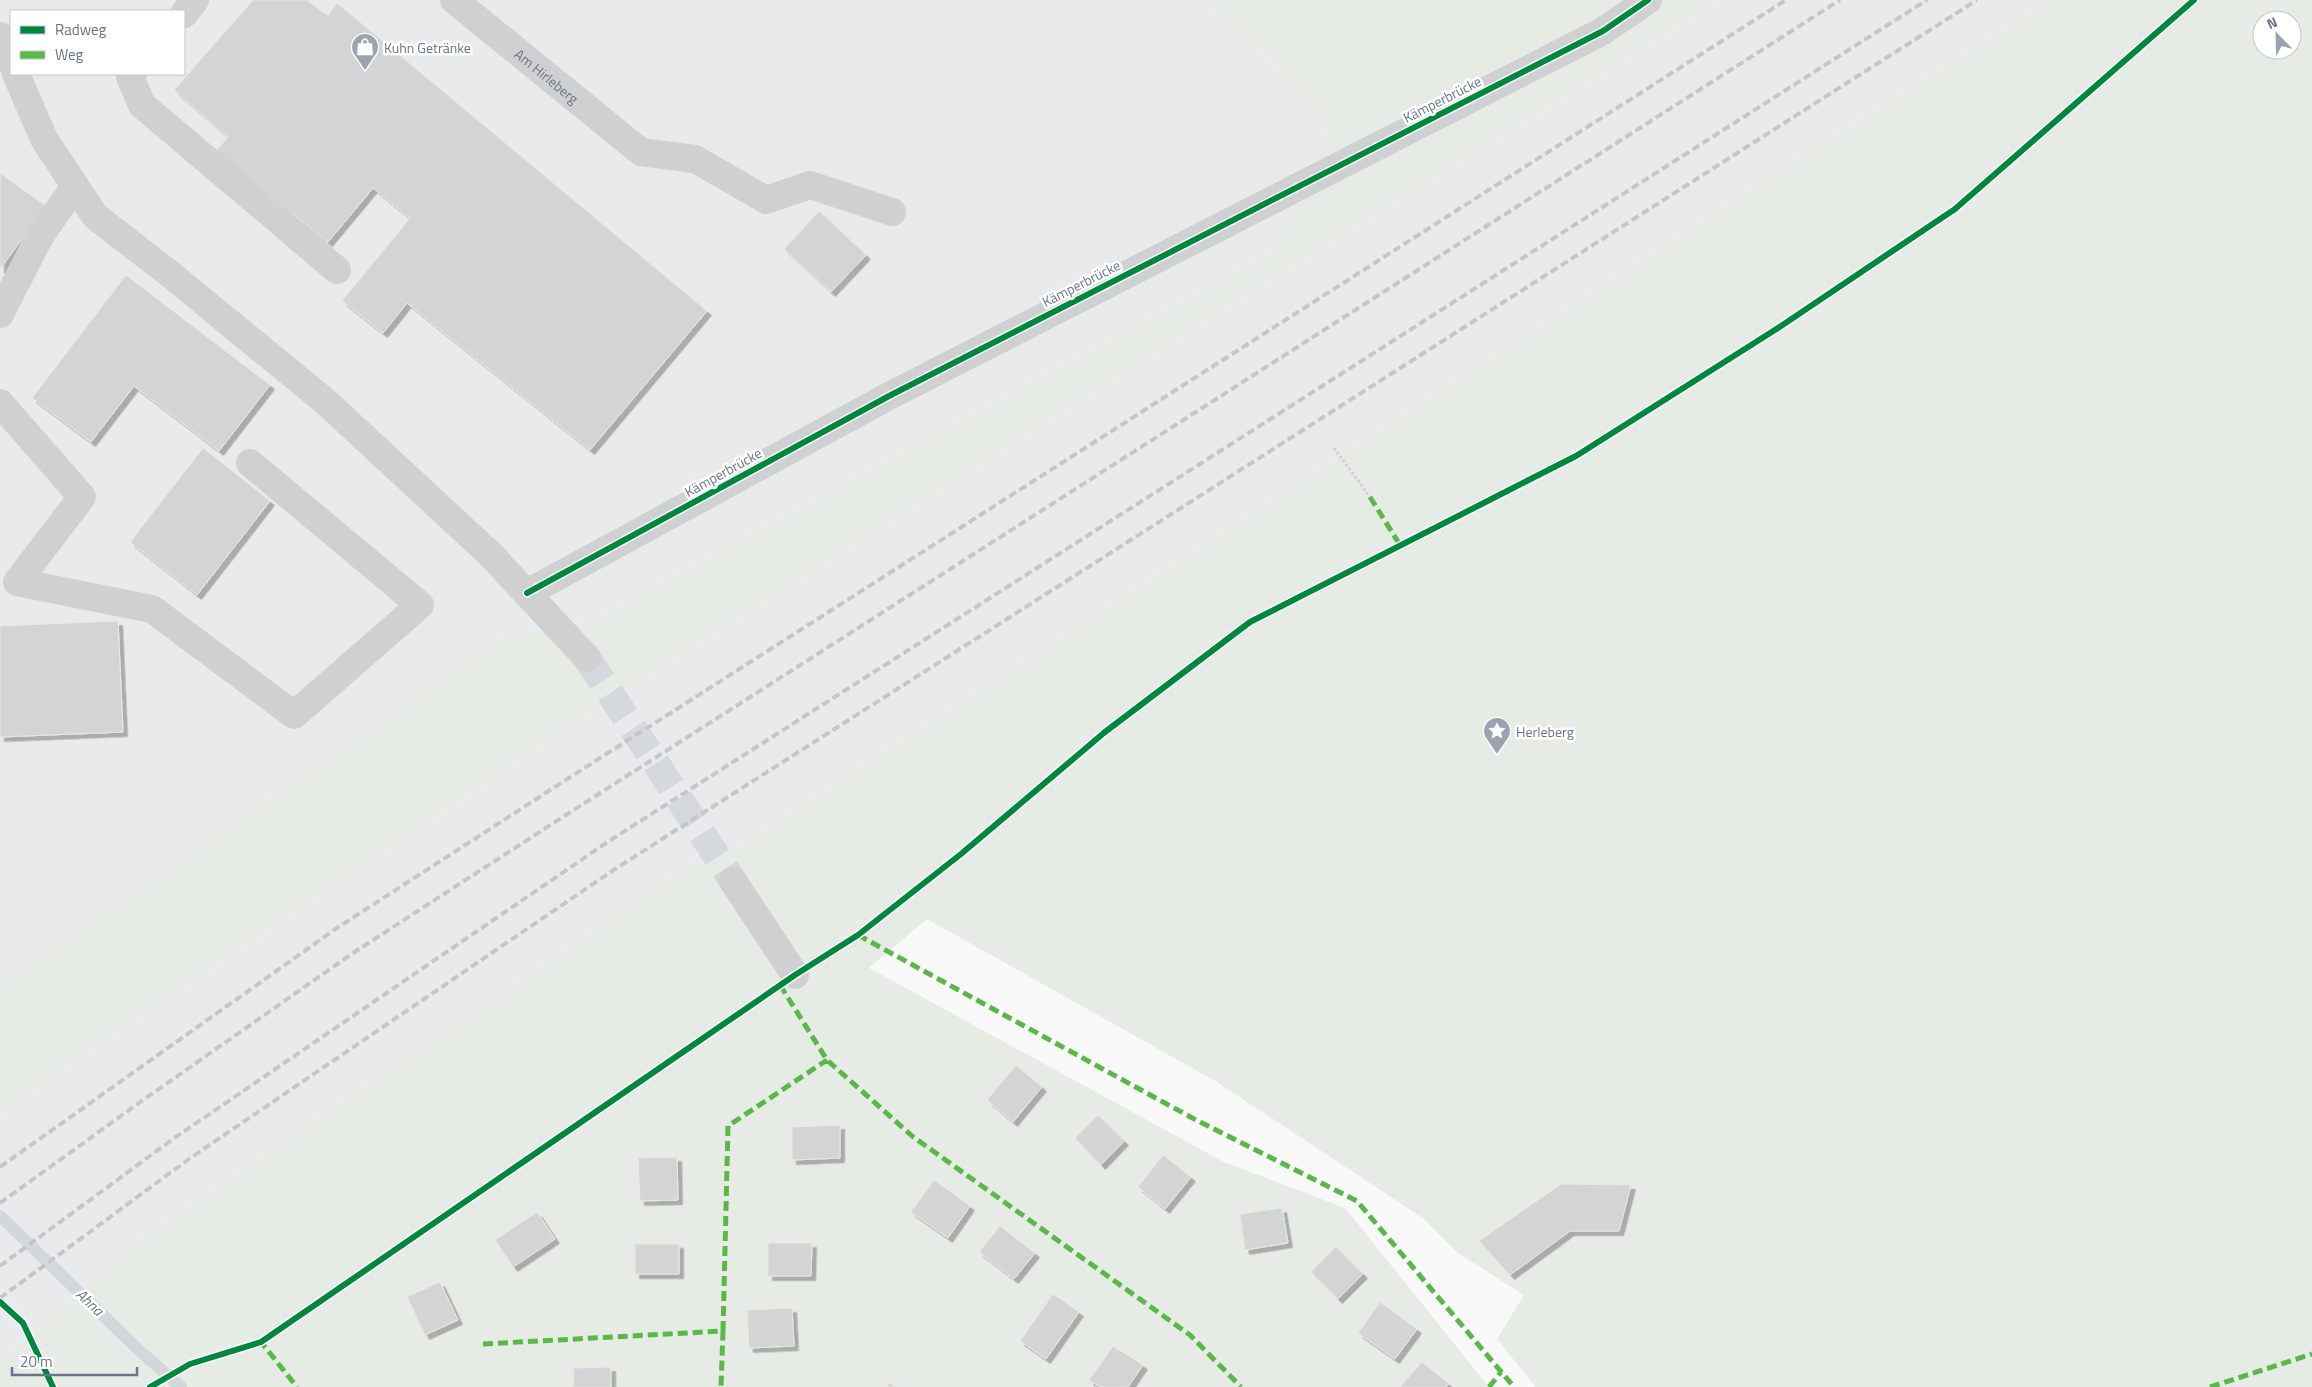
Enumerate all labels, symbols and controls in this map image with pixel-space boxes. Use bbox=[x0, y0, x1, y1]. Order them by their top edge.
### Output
legend bbox=[10, 10, 185, 75]
north arrow bbox=[2252, 10, 2302, 60]
text: N bbox=[2263, 11, 2280, 34]
text: Radweg bbox=[55, 18, 107, 41]
shop icon: Kuhn Getränke bbox=[350, 32, 380, 71]
place label: Kuhn Getränke bbox=[384, 37, 471, 58]
text: Weg bbox=[55, 43, 84, 66]
street label: Am Hirleberg bbox=[511, 43, 584, 108]
street label: Kämperbrücke bbox=[1399, 70, 1485, 128]
street label: Kämperbrücke bbox=[1038, 254, 1124, 312]
street label: Kämperbrücke bbox=[681, 442, 765, 502]
place icon: Herleberg bbox=[1482, 716, 1512, 755]
place label: Herleberg bbox=[1516, 721, 1574, 742]
water label: Ahna bbox=[71, 1283, 110, 1322]
scale bar bbox=[12, 1344, 138, 1376]
text: 20 m bbox=[20, 1350, 53, 1373]

